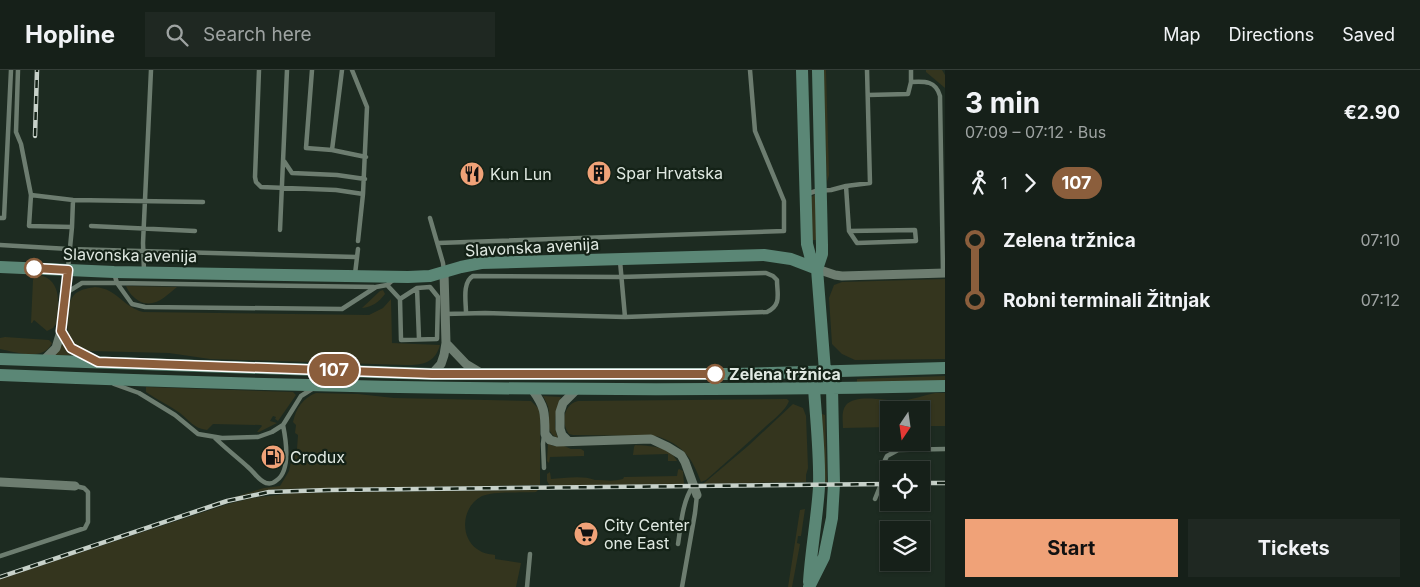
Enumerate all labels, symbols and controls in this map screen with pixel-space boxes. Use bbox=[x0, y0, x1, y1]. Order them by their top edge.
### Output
search box bbox=[145, 12, 495, 57]
text: Hopline bbox=[25, 20, 115, 49]
icon: search bbox=[163, 21, 191, 49]
text: Search here bbox=[203, 23, 312, 46]
text: Map bbox=[1163, 24, 1201, 45]
text: Directions bbox=[1229, 24, 1314, 45]
text: Saved bbox=[1342, 24, 1395, 45]
text: 3 min bbox=[965, 86, 1040, 120]
text: €2.90 bbox=[1344, 101, 1400, 124]
text: 07:09 – 07:12 · Bus bbox=[965, 122, 1106, 142]
building icon: Spar Hrvatska bbox=[586, 160, 612, 186]
restaurant icon: Kun Lun bbox=[459, 161, 485, 187]
place label: Spar Hrvatska bbox=[616, 163, 723, 183]
place label: Kun Lun bbox=[490, 164, 552, 184]
icon: walk bbox=[965, 169, 993, 197]
icon: forward bbox=[1016, 169, 1044, 197]
text: 107 bbox=[1062, 172, 1092, 193]
text: 1 bbox=[1001, 173, 1008, 193]
text: Zelena tržnica bbox=[1003, 229, 1136, 252]
text: 07:10 bbox=[1360, 230, 1400, 250]
street label: Slavonska avenija bbox=[464, 233, 600, 261]
street label: Slavonska avenija bbox=[63, 244, 197, 266]
unlabelled marker bbox=[24, 258, 44, 278]
text: Robni terminali Žitnjak bbox=[1003, 289, 1210, 312]
text: 07:12 bbox=[1361, 290, 1400, 310]
line badge: 107 bbox=[305, 354, 363, 386]
text: 107 bbox=[319, 359, 349, 380]
marker: Zelena tržnica bbox=[705, 364, 725, 384]
place label: Zelena tržnica bbox=[729, 364, 841, 384]
north arrow bbox=[880, 401, 930, 451]
map controls bbox=[880, 401, 930, 571]
fuel station icon: Crodux bbox=[260, 444, 286, 470]
place label: Crodux bbox=[290, 447, 345, 467]
button: locate bbox=[880, 461, 930, 511]
place label: City Center one East bbox=[604, 515, 690, 553]
button: Start bbox=[965, 519, 1178, 577]
button: Tickets bbox=[1188, 519, 1400, 577]
supermarket icon: City Center one East bbox=[573, 521, 599, 547]
button: layers bbox=[880, 521, 930, 571]

